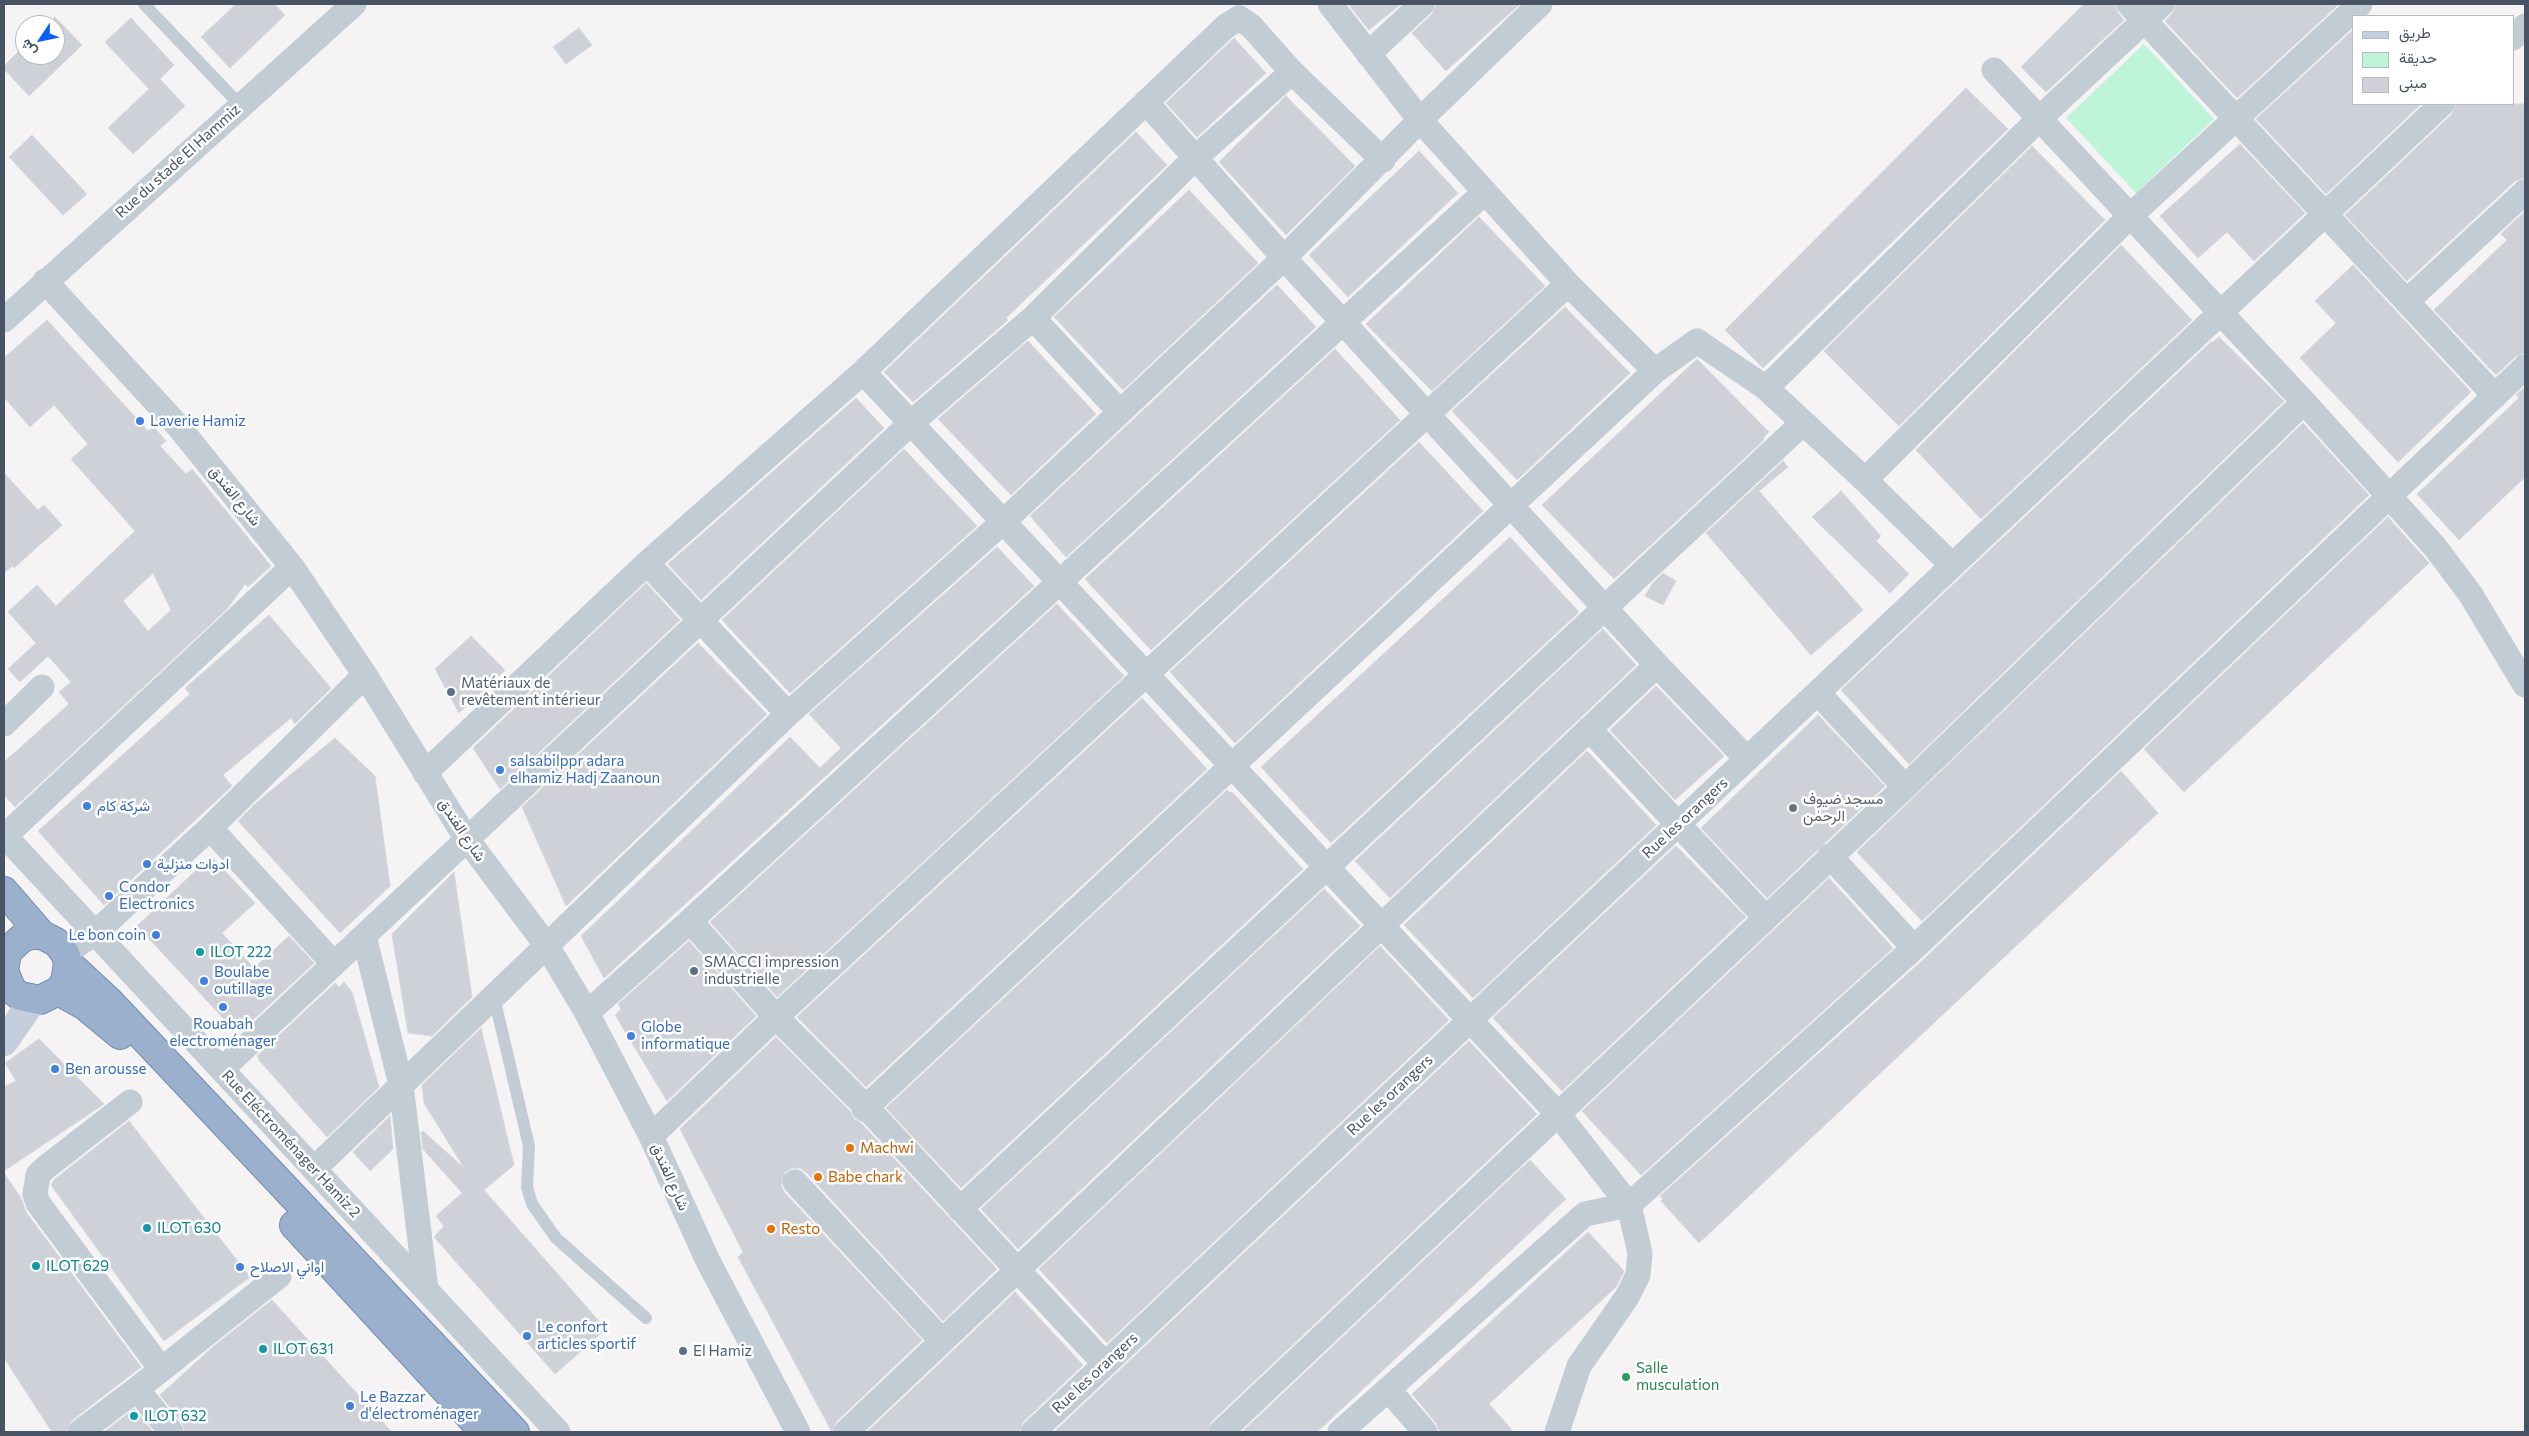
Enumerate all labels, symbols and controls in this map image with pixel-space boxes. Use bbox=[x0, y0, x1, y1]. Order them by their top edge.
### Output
north arrow bbox=[15, 15, 65, 65]
legend bbox=[2352, 15, 2514, 105]
text: طريق bbox=[2399, 23, 2431, 41]
text: ش bbox=[16, 36, 40, 60]
text: حديقة bbox=[2399, 48, 2437, 66]
text: مبنى bbox=[2399, 73, 2427, 91]
street label: Rue du stade El Hammiz bbox=[112, 100, 244, 222]
place label: Laverie Hamiz bbox=[150, 412, 246, 430]
marker: Laverie Hamiz bbox=[134, 415, 146, 427]
street label: شارع الفندق bbox=[205, 462, 265, 530]
place label: Matériaux de revêtement intérieur bbox=[461, 674, 601, 709]
marker: Matériaux de revêtement intérieur bbox=[445, 686, 457, 698]
place label: salsabilppr adara elhamiz Hadj Zaanoun bbox=[510, 752, 660, 787]
marker: salsabilppr adara elhamiz Hadj Zaanoun bbox=[494, 764, 506, 776]
street label: Rue les orangers bbox=[1639, 774, 1731, 862]
place label: مسجد ضيوف الرحمٰن bbox=[1803, 790, 1883, 825]
street label: شارع الفندق bbox=[434, 795, 490, 865]
place label: شركة كام bbox=[97, 797, 150, 815]
marker: شركة كام bbox=[81, 800, 93, 812]
marker: مسجد ضيوف الرحمٰن bbox=[1787, 802, 1799, 814]
place label: ادوات منزلية bbox=[157, 855, 229, 873]
marker: ادوات منزلية bbox=[141, 858, 153, 870]
place label: Condor Electronics bbox=[119, 878, 195, 913]
marker: Condor Electronics bbox=[103, 890, 115, 902]
place label: Le bon coin bbox=[68, 926, 146, 944]
marker: Le bon coin bbox=[150, 929, 162, 941]
place label: ILOT 222 bbox=[210, 943, 272, 961]
marker: ILOT 222 bbox=[194, 946, 206, 958]
place label: SMACCI impression industrielle bbox=[704, 953, 839, 988]
place label: Boulabe outillage bbox=[214, 963, 273, 998]
marker: SMACCI impression industrielle bbox=[688, 965, 700, 977]
marker: Boulabe outillage bbox=[198, 975, 210, 987]
marker: Rouabah electroménager bbox=[217, 1001, 229, 1013]
place label: Rouabah electroménager bbox=[169, 1015, 277, 1050]
place label: Globe informatique bbox=[641, 1018, 730, 1053]
marker: Globe informatique bbox=[625, 1030, 637, 1042]
street label: Rue les orangers bbox=[1344, 1051, 1436, 1139]
place label: Ben arousse bbox=[65, 1060, 147, 1078]
marker: Ben arousse bbox=[49, 1063, 61, 1075]
street label: Rue Eléctroménager Hamiz 2 bbox=[218, 1067, 364, 1221]
place label: Machwi bbox=[860, 1139, 914, 1157]
street label: شارع الفندق bbox=[647, 1141, 693, 1213]
marker: Machwi bbox=[844, 1142, 856, 1154]
place label: Babe chark bbox=[828, 1168, 903, 1186]
marker: Babe chark bbox=[812, 1171, 824, 1183]
place label: ILOT 630 bbox=[157, 1219, 221, 1237]
place label: Resto bbox=[781, 1220, 820, 1238]
marker: ILOT 630 bbox=[141, 1222, 153, 1234]
marker: Resto bbox=[765, 1223, 777, 1235]
place label: ILOT 629 bbox=[46, 1257, 109, 1275]
place label: اواني الاصلاح bbox=[250, 1258, 324, 1276]
marker: ILOT 629 bbox=[30, 1260, 42, 1272]
marker: اواني الاصلاح bbox=[234, 1261, 246, 1273]
place label: Le confort articles sportif bbox=[537, 1318, 636, 1353]
street label: Rue les orangers bbox=[1049, 1329, 1141, 1417]
marker: Le confort articles sportif bbox=[521, 1330, 533, 1342]
place label: ILOT 631 bbox=[273, 1340, 334, 1358]
place label: El Hamiz bbox=[693, 1342, 752, 1360]
marker: ILOT 631 bbox=[257, 1343, 269, 1355]
marker: El Hamiz bbox=[677, 1345, 689, 1357]
place label: Salle musculation bbox=[1636, 1359, 1719, 1394]
marker: Salle musculation bbox=[1620, 1371, 1632, 1383]
place label: Le Bazzar d'électroménager bbox=[360, 1388, 479, 1423]
marker: Le Bazzar d'électroménager bbox=[344, 1400, 356, 1412]
place label: ILOT 632 bbox=[144, 1407, 207, 1425]
marker: ILOT 632 bbox=[128, 1410, 140, 1422]

